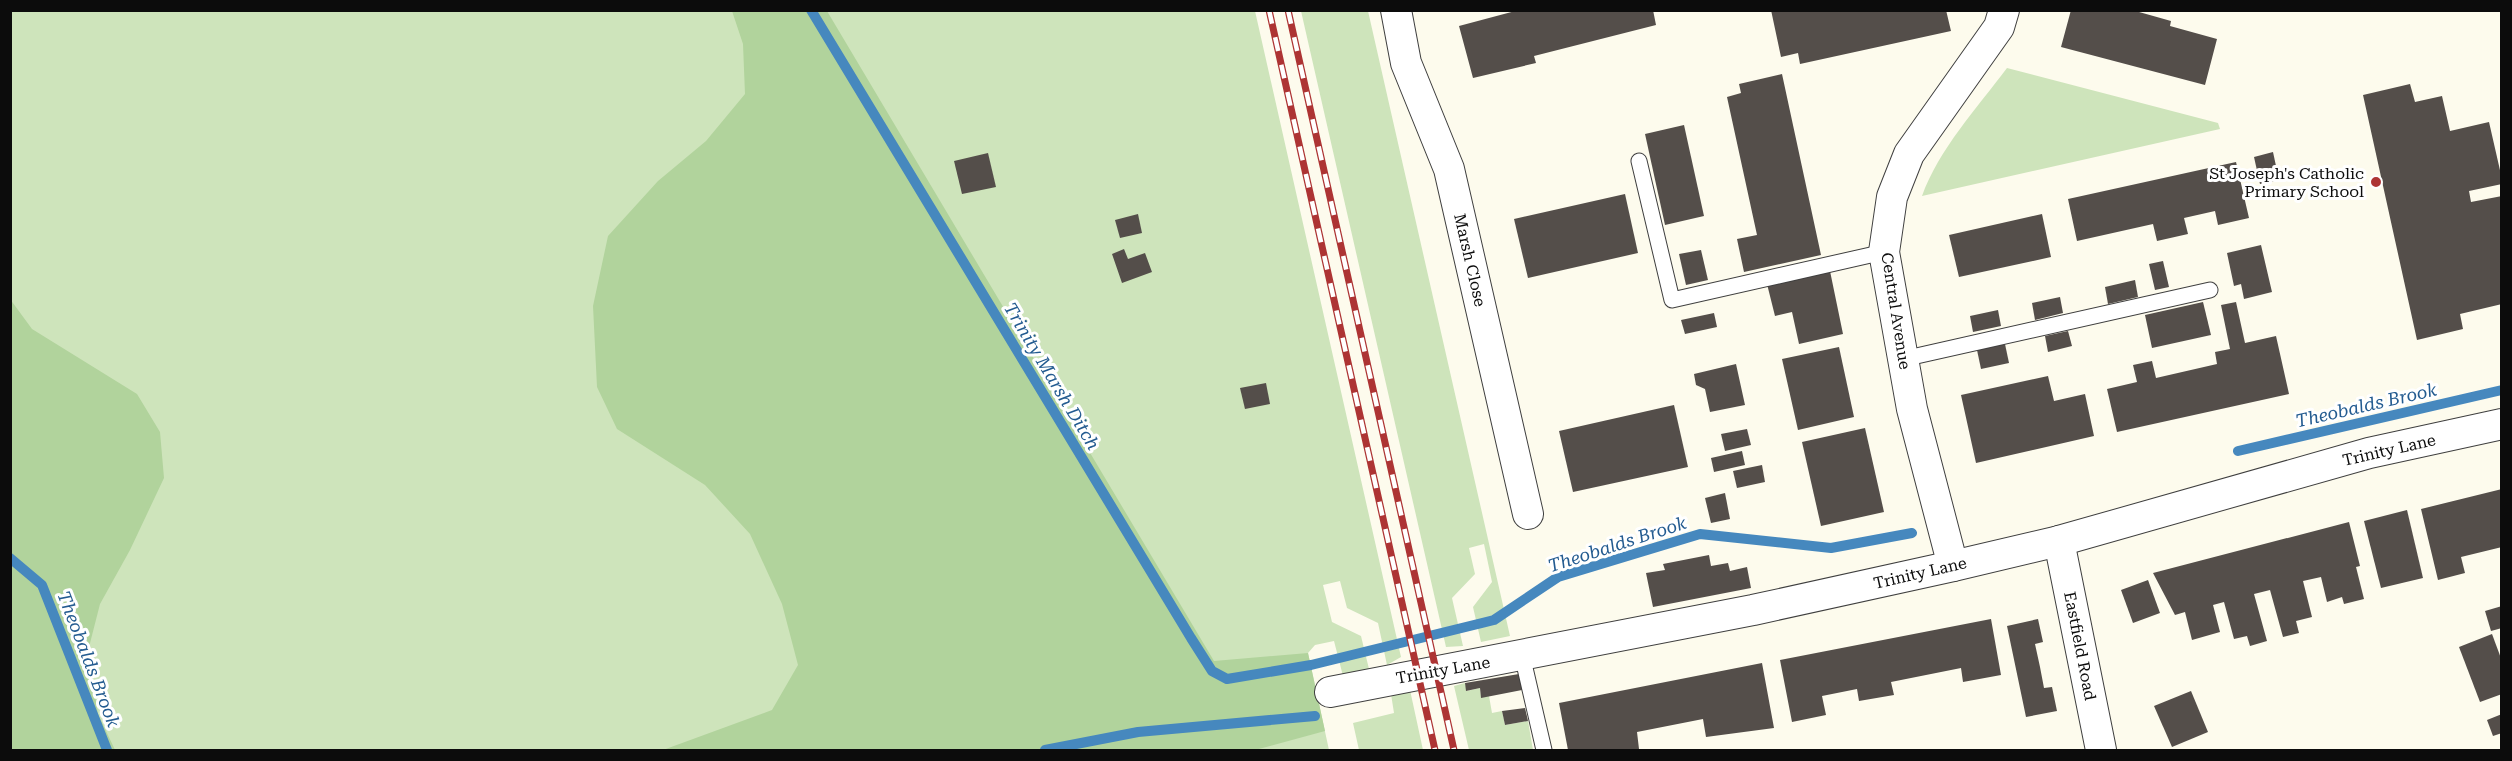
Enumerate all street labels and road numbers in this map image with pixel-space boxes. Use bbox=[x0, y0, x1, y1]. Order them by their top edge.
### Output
street label: Marsh Close bbox=[1450, 212, 1490, 309]
street label: Central Avenue bbox=[1877, 251, 1915, 371]
street label: Trinity Lane bbox=[2341, 430, 2438, 470]
street label: Trinity Lane bbox=[1872, 553, 1969, 593]
street label: Eastfield Road bbox=[2060, 590, 2100, 702]
street label: Trinity Lane bbox=[1395, 652, 1492, 688]

